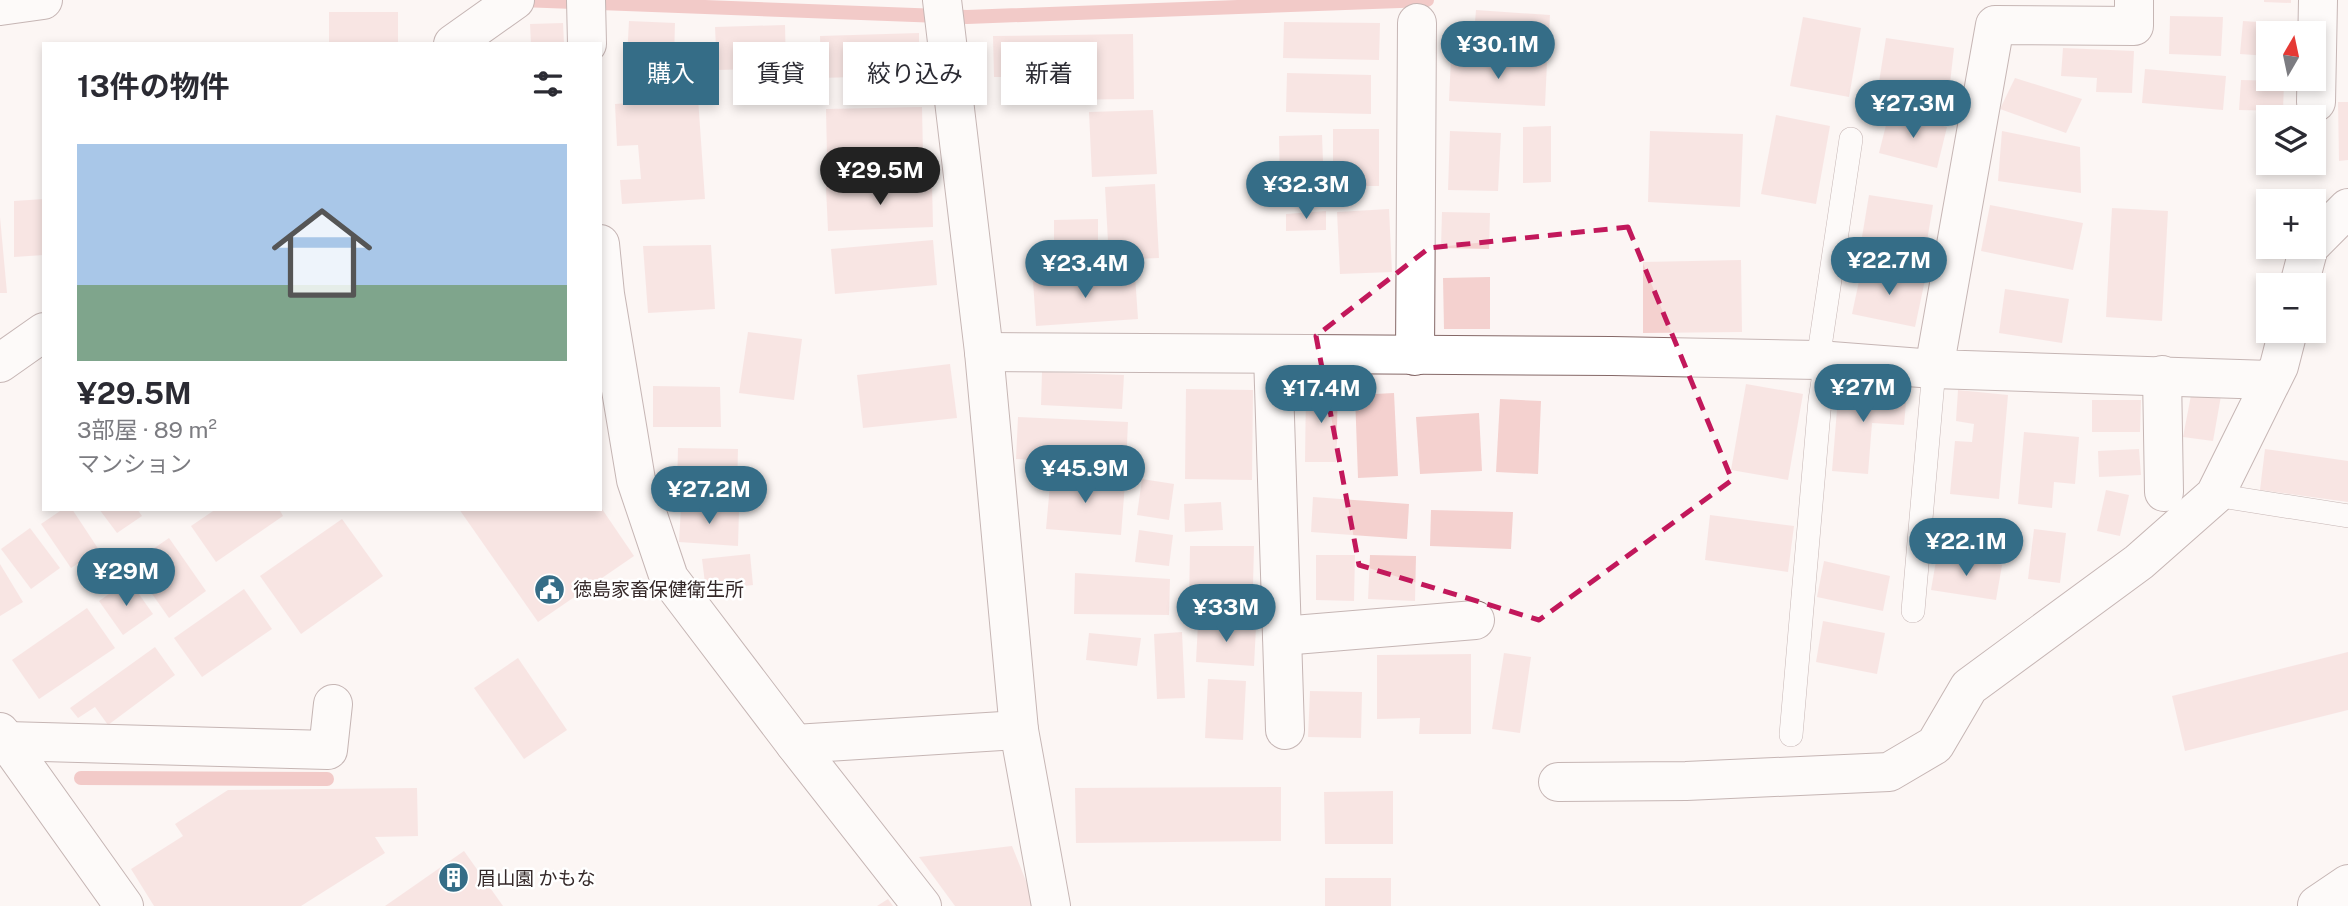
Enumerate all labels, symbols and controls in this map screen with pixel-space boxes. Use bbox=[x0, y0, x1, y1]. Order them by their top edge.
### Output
north arrow bbox=[2256, 21, 2326, 91]
map controls bbox=[2256, 21, 2326, 343]
pin: ¥30.1M bbox=[1441, 22, 1555, 81]
text: ¥30.1M bbox=[1457, 30, 1539, 57]
chip: 購入 bbox=[623, 42, 719, 105]
chip: 賃貸 bbox=[733, 42, 829, 105]
chip: 絞り込み bbox=[843, 42, 987, 105]
chip: 新着 bbox=[1001, 42, 1097, 105]
icon: filters bbox=[529, 65, 567, 103]
text: 13件の物件 bbox=[77, 68, 230, 104]
pin: ¥27.3M bbox=[1856, 80, 1970, 140]
text: ¥27.3M bbox=[1871, 89, 1955, 116]
button: layers bbox=[2256, 105, 2326, 175]
pin: ¥29.5M bbox=[823, 148, 937, 207]
text: ¥29.5M bbox=[836, 156, 924, 183]
pin: ¥32.3M bbox=[1249, 162, 1363, 221]
text: ¥32.3M bbox=[1262, 170, 1350, 197]
button: + bbox=[2256, 189, 2326, 259]
icon: home bbox=[259, 190, 385, 316]
pin: ¥22.7M bbox=[1832, 238, 1946, 297]
pin: ¥23.4M bbox=[1028, 240, 1142, 300]
text: ¥22.7M bbox=[1847, 246, 1931, 273]
text: ¥23.4M bbox=[1041, 249, 1129, 276]
button: − bbox=[2256, 273, 2326, 343]
pin: ¥27M bbox=[1822, 364, 1904, 424]
pin: ¥17.4M bbox=[1264, 366, 1378, 425]
text: ¥27M bbox=[1830, 373, 1896, 400]
text: ¥17.4M bbox=[1281, 374, 1361, 401]
text: ¥29.5M bbox=[77, 375, 191, 411]
text: 3部屋 · 89 m² bbox=[77, 416, 217, 443]
pin: ¥45.9M bbox=[1028, 446, 1142, 505]
text: マンション bbox=[77, 450, 192, 477]
text: ¥45.9M bbox=[1041, 454, 1129, 481]
pin: ¥27.2M bbox=[652, 466, 766, 526]
text: ¥27.2M bbox=[667, 475, 751, 502]
pin: ¥22.1M bbox=[1909, 518, 2023, 578]
text: ¥22.1M bbox=[1925, 527, 2007, 554]
pin: ¥29M bbox=[85, 548, 167, 608]
text: ¥29M bbox=[93, 557, 159, 584]
public building icon: 徳島家畜保健衛生所 bbox=[533, 572, 567, 606]
place label: 徳島家畜保健衛生所 bbox=[573, 578, 744, 600]
pin: ¥33M bbox=[1185, 584, 1267, 644]
text: ¥33M bbox=[1193, 593, 1259, 620]
building icon: 眉山園 かもな bbox=[437, 861, 471, 895]
place label: 眉山園 かもな bbox=[477, 867, 596, 889]

